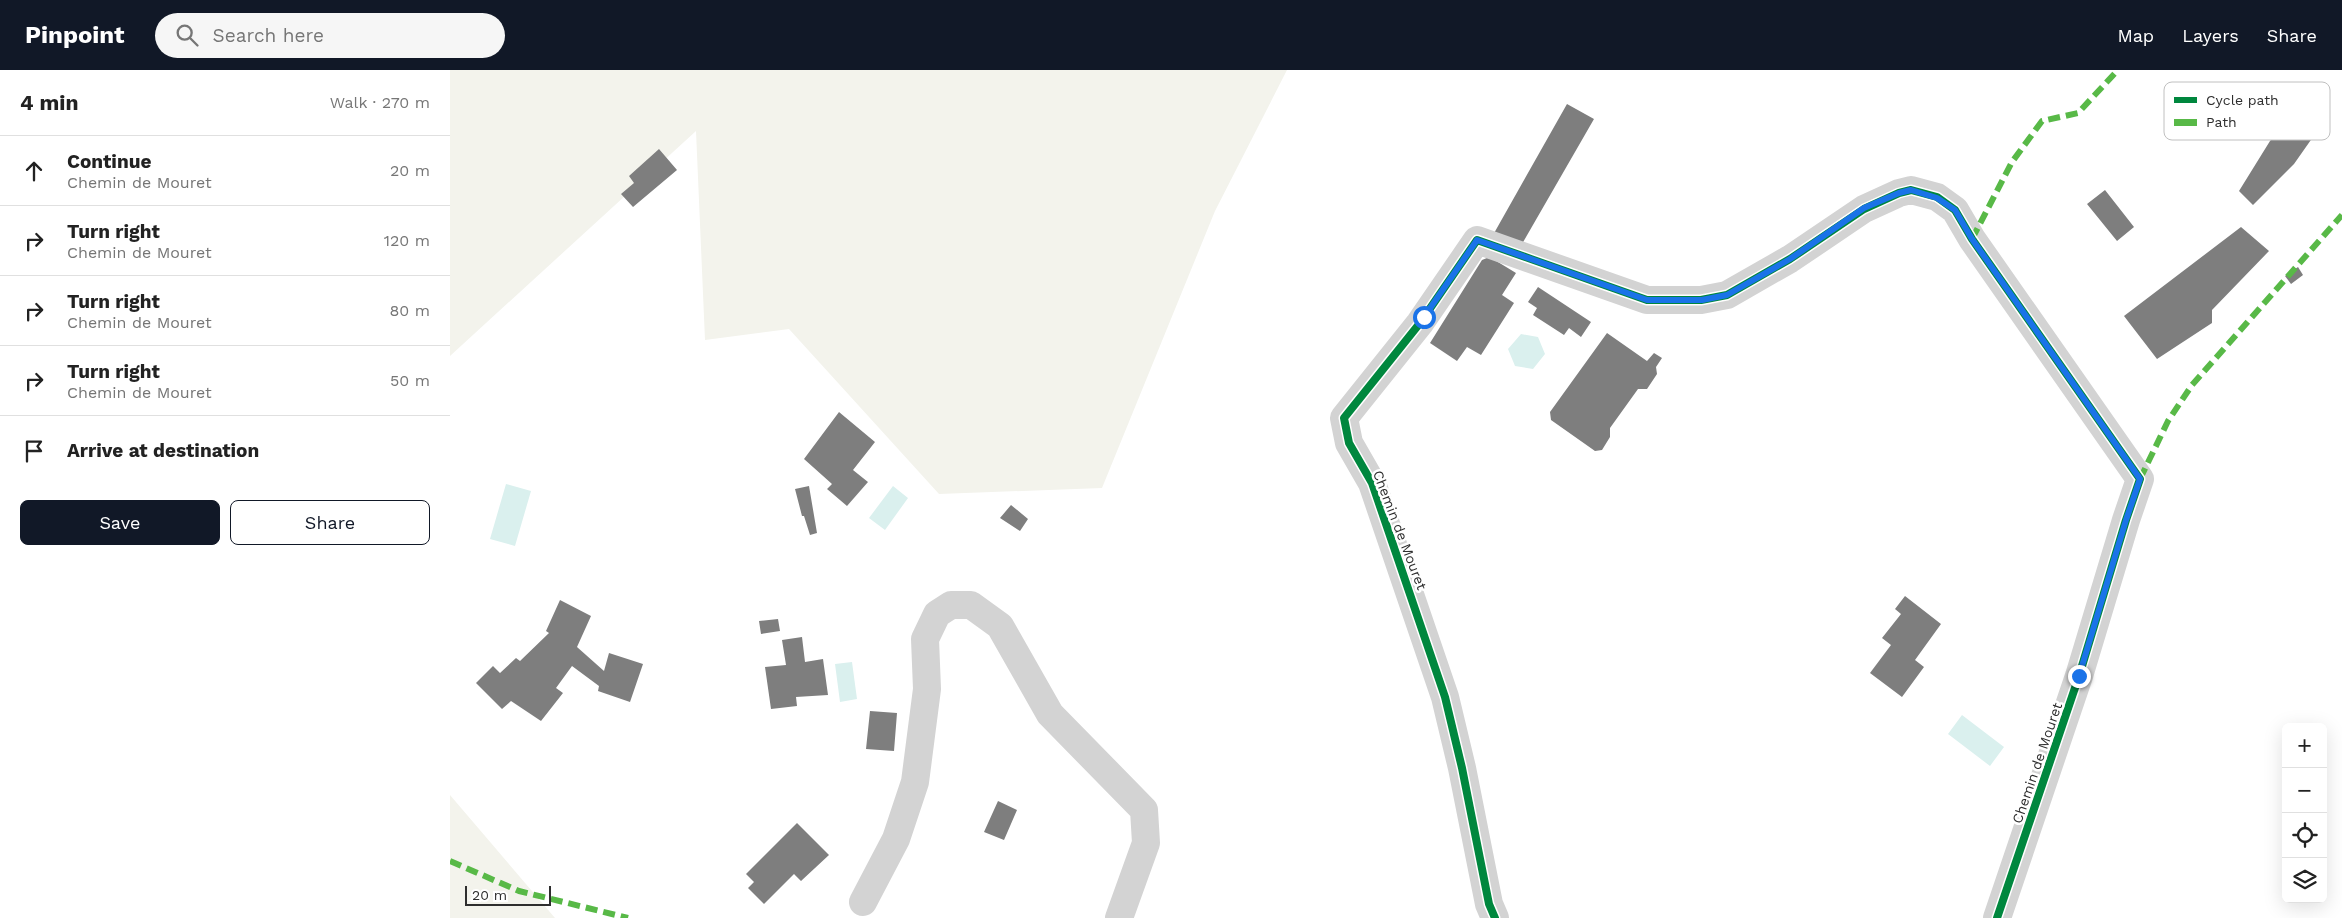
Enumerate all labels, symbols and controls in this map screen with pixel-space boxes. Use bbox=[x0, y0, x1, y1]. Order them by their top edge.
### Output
search box bbox=[155, 13, 505, 58]
text: Pinpoint bbox=[25, 21, 125, 49]
icon: search bbox=[173, 21, 201, 49]
text: Search here bbox=[213, 24, 324, 47]
text: Map bbox=[2117, 25, 2154, 46]
text: Layers bbox=[2182, 25, 2239, 46]
text: Share bbox=[2267, 25, 2317, 46]
legend bbox=[2164, 82, 2330, 140]
text: 4 min bbox=[20, 90, 78, 115]
text: Cycle path bbox=[2206, 92, 2279, 108]
text: Walk · 270 m bbox=[330, 93, 430, 112]
text: Path bbox=[2206, 114, 2237, 130]
text: Continue bbox=[67, 150, 151, 173]
icon: ahead bbox=[20, 157, 48, 185]
text: 20 m bbox=[390, 161, 430, 180]
text: Chemin de Mouret bbox=[67, 173, 212, 192]
text: Turn right bbox=[67, 220, 160, 243]
icon: right bbox=[20, 227, 48, 255]
text: 120 m bbox=[384, 231, 430, 250]
text: Chemin de Mouret bbox=[67, 243, 212, 262]
text: Turn right bbox=[67, 290, 160, 313]
icon: right bbox=[20, 297, 48, 325]
text: 80 m bbox=[389, 301, 430, 320]
route start bbox=[1413, 306, 1436, 329]
text: Chemin de Mouret bbox=[67, 313, 212, 332]
text: Turn right bbox=[67, 360, 160, 383]
icon: right bbox=[20, 367, 48, 395]
text: 50 m bbox=[390, 371, 430, 390]
text: Chemin de Mouret bbox=[67, 383, 212, 402]
icon: arrive bbox=[20, 437, 48, 465]
text: Arrive at destination bbox=[67, 439, 259, 462]
street label: Chemin de Mouret bbox=[1370, 468, 1430, 592]
button: Save bbox=[20, 500, 220, 545]
button: Share bbox=[230, 500, 430, 545]
route end bbox=[2068, 665, 2091, 688]
street label: Chemin de Mouret bbox=[2009, 700, 2065, 825]
map controls bbox=[2282, 723, 2327, 903]
button: + bbox=[2282, 723, 2327, 768]
button: − bbox=[2282, 768, 2327, 813]
button: locate bbox=[2282, 813, 2327, 858]
button: layers bbox=[2282, 858, 2327, 903]
scale bar bbox=[465, 883, 551, 906]
text: 20 m bbox=[472, 887, 507, 903]

